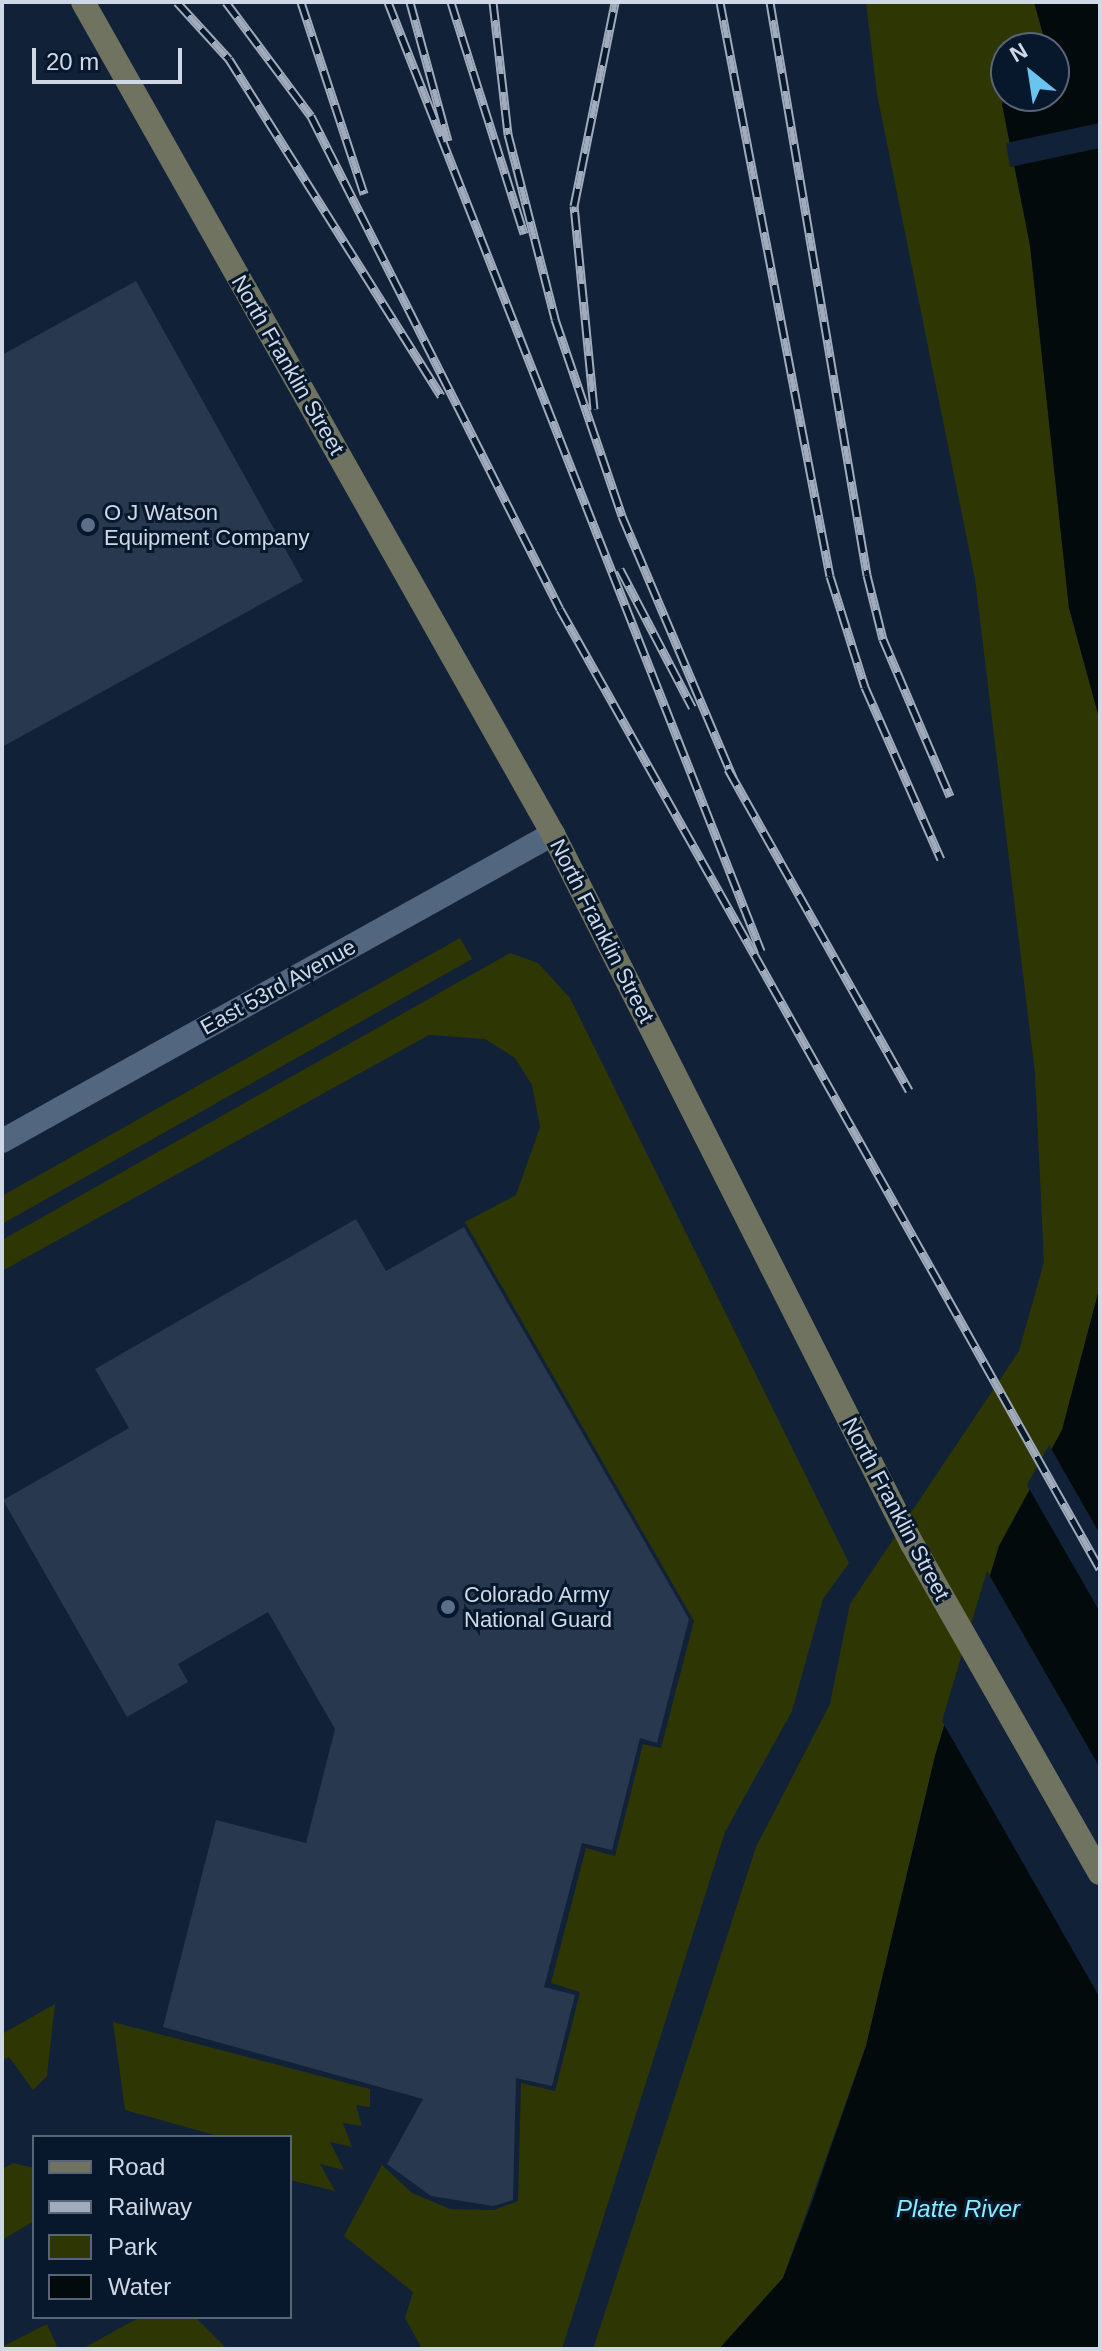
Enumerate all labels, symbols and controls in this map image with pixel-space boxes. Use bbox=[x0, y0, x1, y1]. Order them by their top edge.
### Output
scale bar bbox=[36, 32, 186, 82]
north arrow bbox=[990, 32, 1070, 112]
text: N bbox=[1006, 38, 1032, 67]
text: 20 m bbox=[46, 48, 99, 75]
street label: North Franklin Street bbox=[226, 271, 350, 459]
place label: O J Watson Equipment Company bbox=[104, 499, 309, 550]
marker: O J Watson Equipment Company bbox=[79, 516, 97, 534]
street label: North Franklin Street bbox=[544, 835, 660, 1027]
street label: East 53rd Avenue bbox=[195, 933, 361, 1041]
street label: North Franklin Street bbox=[837, 1413, 955, 1605]
place label: Colorado Army National Guard bbox=[464, 1581, 612, 1632]
marker: Colorado Army National Guard bbox=[439, 1598, 457, 1616]
legend bbox=[32, 2135, 292, 2319]
text: Road bbox=[108, 2153, 165, 2180]
text: Railway bbox=[108, 2193, 192, 2220]
water label: Platte River bbox=[896, 2195, 1020, 2223]
text: Park bbox=[108, 2233, 157, 2260]
text: Water bbox=[108, 2273, 171, 2300]

